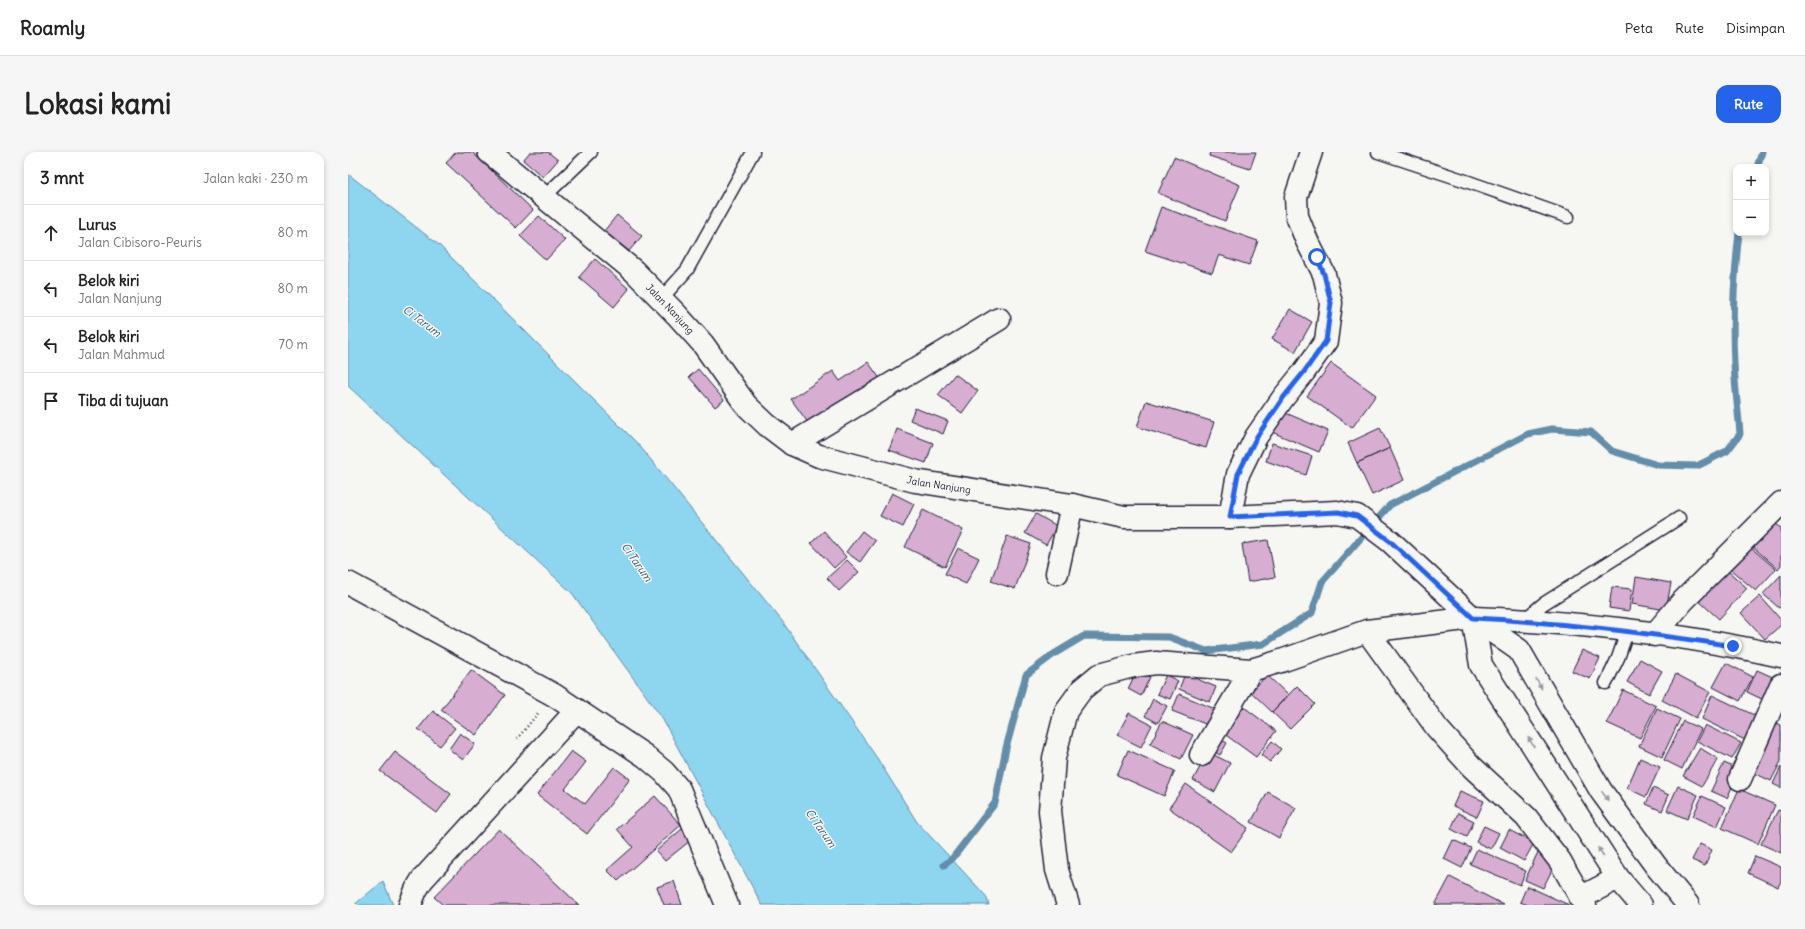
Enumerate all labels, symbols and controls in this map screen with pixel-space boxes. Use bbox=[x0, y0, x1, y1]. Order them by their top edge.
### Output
text: Roamly bbox=[20, 16, 85, 40]
text: Peta bbox=[1625, 19, 1653, 37]
text: Rute bbox=[1675, 19, 1704, 37]
text: Disimpan bbox=[1726, 19, 1785, 37]
button: Rute bbox=[1716, 85, 1781, 123]
text: Lokasi kami bbox=[24, 86, 171, 122]
map controls bbox=[1733, 164, 1769, 236]
button: + bbox=[1733, 164, 1769, 200]
text: 3 mnt bbox=[40, 167, 84, 189]
text: Jalan kaki · 230 m bbox=[203, 170, 308, 187]
button: − bbox=[1733, 200, 1769, 236]
text: Lurus bbox=[78, 215, 116, 234]
icon: ahead bbox=[40, 222, 62, 244]
text: 80 m bbox=[277, 224, 308, 241]
text: Jalan Cibisoro-Peuris bbox=[78, 234, 202, 251]
route start bbox=[1308, 248, 1326, 266]
text: Belok kiri bbox=[78, 271, 139, 290]
icon: left bbox=[40, 278, 62, 300]
text: 80 m bbox=[277, 280, 308, 297]
street label: Jalan Nanjung bbox=[643, 281, 697, 337]
text: Jalan Nanjung bbox=[78, 290, 162, 307]
water label: Ci Tarum bbox=[400, 302, 444, 340]
text: Belok kiri bbox=[78, 327, 139, 346]
icon: left bbox=[40, 334, 62, 356]
text: 70 m bbox=[279, 336, 308, 353]
text: Jalan Mahmud bbox=[78, 346, 165, 363]
icon: arrive bbox=[40, 390, 62, 412]
text: Tiba di tujuan bbox=[78, 391, 168, 410]
street label: Jalan Nanjung bbox=[905, 473, 972, 496]
water label: Ci Tarum bbox=[619, 540, 656, 584]
route end bbox=[1724, 637, 1742, 655]
one-way arrow bbox=[1535, 678, 1542, 690]
one-way arrow bbox=[1527, 736, 1534, 748]
one-way arrow bbox=[1601, 790, 1609, 801]
water label: Ci Tarum bbox=[803, 806, 840, 850]
one-way arrow bbox=[1597, 846, 1605, 857]

